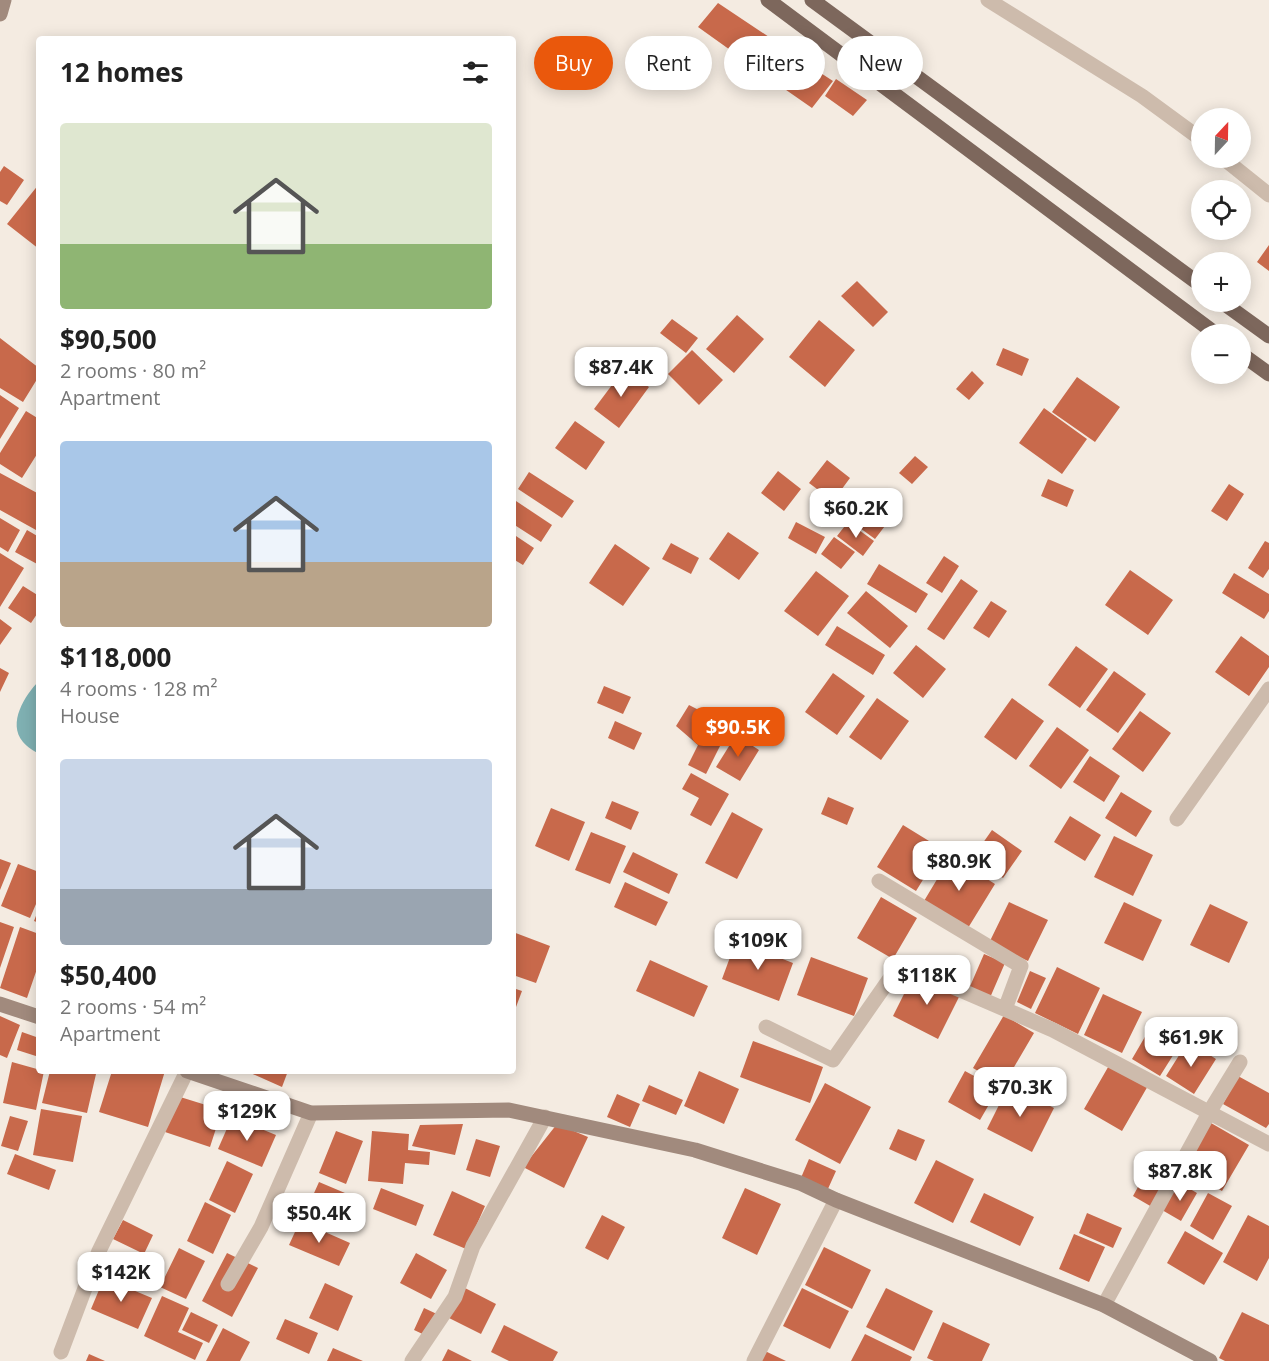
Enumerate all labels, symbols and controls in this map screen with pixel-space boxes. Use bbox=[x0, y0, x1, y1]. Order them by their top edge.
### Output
chip: Buy bbox=[534, 36, 613, 90]
chip: Rent bbox=[625, 36, 712, 90]
chip: Filters bbox=[724, 36, 825, 90]
chip: New bbox=[837, 36, 923, 90]
text: 12 homes bbox=[60, 54, 184, 90]
icon: filters bbox=[459, 56, 492, 89]
north arrow bbox=[1191, 108, 1251, 168]
map controls bbox=[1191, 108, 1251, 384]
icon: home bbox=[222, 162, 330, 270]
button: locate bbox=[1191, 180, 1251, 240]
button: + bbox=[1191, 252, 1251, 312]
text: $90,500 bbox=[60, 321, 157, 357]
button: − bbox=[1191, 324, 1251, 384]
pin: $87.4K bbox=[572, 347, 670, 398]
text: $87.4K bbox=[589, 353, 653, 380]
text: 2 rooms · 80 m² bbox=[60, 357, 206, 384]
text: Apartment bbox=[60, 384, 160, 411]
icon: home bbox=[222, 480, 330, 588]
pin: $60.2K bbox=[807, 488, 905, 539]
text: $60.2K bbox=[824, 494, 888, 521]
text: $118,000 bbox=[60, 639, 171, 675]
text: 4 rooms · 128 m² bbox=[60, 675, 218, 702]
text: House bbox=[60, 702, 120, 729]
pin: $90.5K bbox=[689, 707, 787, 758]
text: $90.5K bbox=[706, 713, 770, 740]
icon: home bbox=[222, 798, 330, 906]
pin: $80.9K bbox=[910, 841, 1008, 892]
text: $80.9K bbox=[927, 847, 991, 874]
pin: $109K bbox=[716, 920, 800, 971]
text: $109K bbox=[728, 926, 788, 953]
pin: $118K bbox=[885, 955, 969, 1006]
text: $50,400 bbox=[60, 957, 157, 993]
text: $118K bbox=[897, 961, 957, 988]
text: 2 rooms · 54 m² bbox=[60, 993, 206, 1020]
pin: $61.9K bbox=[1142, 1017, 1240, 1068]
text: Apartment bbox=[60, 1020, 160, 1047]
text: $61.9K bbox=[1159, 1023, 1223, 1050]
pin: $70.3K bbox=[971, 1067, 1069, 1118]
text: $70.3K bbox=[988, 1073, 1052, 1100]
pin: $129K bbox=[205, 1091, 289, 1142]
text: $129K bbox=[217, 1097, 277, 1124]
pin: $87.8K bbox=[1131, 1151, 1229, 1202]
text: $87.8K bbox=[1148, 1157, 1212, 1184]
pin: $50.4K bbox=[270, 1193, 368, 1244]
text: $50.4K bbox=[287, 1199, 351, 1226]
pin: $142K bbox=[79, 1252, 163, 1303]
text: $142K bbox=[91, 1258, 151, 1285]

